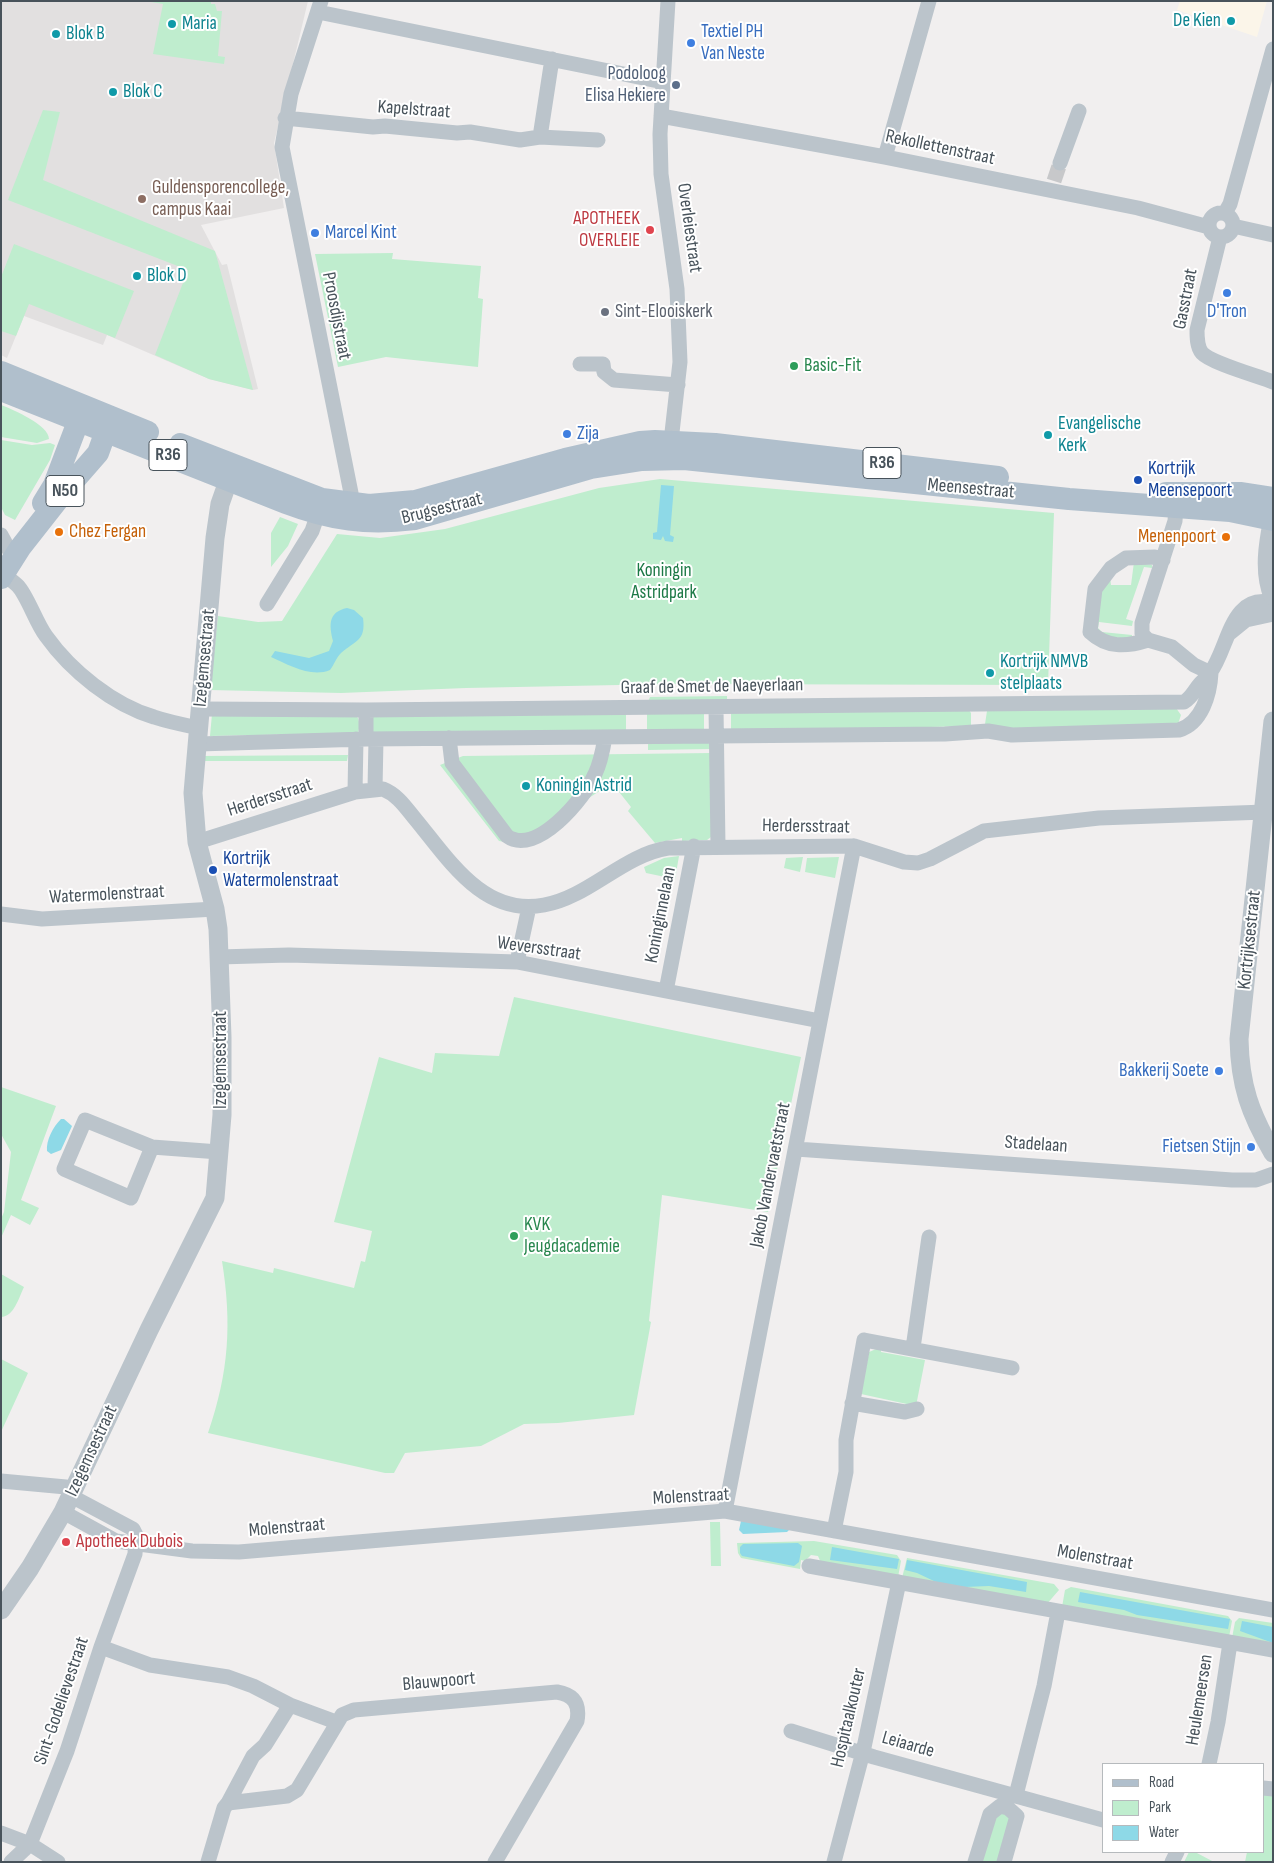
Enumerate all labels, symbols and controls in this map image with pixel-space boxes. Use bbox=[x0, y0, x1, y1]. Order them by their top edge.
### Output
place label: De Kien bbox=[1173, 10, 1221, 32]
place label: Maria bbox=[182, 13, 217, 35]
marker: De Kien bbox=[1225, 15, 1237, 27]
marker: Maria bbox=[166, 18, 178, 30]
place label: Textiel PH Van Neste bbox=[701, 21, 765, 65]
place label: Blok B bbox=[66, 23, 105, 45]
marker: Blok B bbox=[50, 28, 62, 40]
marker: Textiel PH Van Neste bbox=[685, 37, 697, 49]
place label: Podoloog Elisa Hekiere bbox=[585, 63, 666, 107]
marker: Podoloog Elisa Hekiere bbox=[670, 79, 682, 91]
place label: Blok C bbox=[123, 81, 162, 103]
marker: Blok C bbox=[107, 86, 119, 98]
street label: Kapelstraat bbox=[377, 96, 451, 124]
street label: Rekollettenstraat bbox=[883, 125, 997, 171]
place label: Guldensporencollege, campus Kaai bbox=[152, 177, 289, 221]
street label: Overleiestraat bbox=[671, 182, 707, 274]
marker: Guldensporencollege, campus Kaai bbox=[136, 193, 148, 205]
place label: APOTHEEK OVERLEIE bbox=[573, 208, 640, 252]
place label: Marcel Kint bbox=[325, 222, 397, 244]
marker: APOTHEEK OVERLEIE bbox=[644, 224, 656, 236]
marker: Marcel Kint bbox=[309, 227, 321, 239]
place label: Blok D bbox=[147, 265, 187, 287]
street label: Gasstraat bbox=[1169, 267, 1203, 331]
marker: Blok D bbox=[131, 270, 143, 282]
street label: Proosdijstraat bbox=[316, 270, 356, 362]
marker: D'Tron bbox=[1221, 287, 1233, 299]
place label: Sint-Elooiskerk bbox=[615, 301, 712, 323]
place label: D'Tron bbox=[1207, 301, 1247, 323]
marker: Sint-Elooiskerk bbox=[599, 306, 611, 318]
place label: Basic-Fit bbox=[804, 355, 862, 377]
marker: Basic-Fit bbox=[788, 360, 800, 372]
place label: Evangelische Kerk bbox=[1058, 413, 1141, 457]
place label: Zija bbox=[577, 423, 599, 445]
marker: Zija bbox=[561, 428, 573, 440]
marker: Evangelische Kerk bbox=[1042, 429, 1054, 441]
road number: R36 bbox=[149, 440, 187, 470]
road number: R36 bbox=[863, 448, 901, 478]
place label: Kortrijk Meensepoort bbox=[1148, 458, 1232, 502]
street label: Meensestraat bbox=[927, 474, 1015, 504]
marker: Kortrijk Meensepoort bbox=[1132, 474, 1144, 486]
road number: N50 bbox=[46, 476, 84, 506]
street label: Brugsestraat bbox=[399, 488, 485, 530]
place label: Chez Fergan bbox=[69, 521, 146, 543]
marker: Chez Fergan bbox=[53, 526, 65, 538]
place label: Menenpoort bbox=[1138, 526, 1216, 548]
marker: Menenpoort bbox=[1220, 531, 1232, 543]
park label: Koningin Astridpark bbox=[631, 560, 697, 604]
street label: Izegemsestraat bbox=[189, 608, 221, 708]
place label: Kortrijk NMVB stelplaats bbox=[1000, 651, 1088, 695]
marker: Kortrijk NMVB stelplaats bbox=[984, 667, 996, 679]
street label: Graaf de Smet de Naeyerlaan bbox=[620, 674, 804, 700]
street label: Herdersstraat bbox=[225, 774, 315, 822]
place label: Koningin Astrid bbox=[536, 775, 632, 797]
marker: Koningin Astrid bbox=[520, 780, 532, 792]
street label: Herdersstraat bbox=[762, 815, 850, 839]
place label: Kortrijk Watermolenstraat bbox=[223, 848, 338, 892]
marker: Kortrijk Watermolenstraat bbox=[207, 864, 219, 876]
street label: Koninginnelaan bbox=[641, 865, 681, 965]
street label: Watermolenstraat bbox=[49, 881, 165, 909]
street label: Kortrijksestraat bbox=[1233, 889, 1267, 991]
street label: Weversstraat bbox=[496, 932, 582, 966]
street label: Izegemsestraat bbox=[210, 1011, 232, 1109]
place label: Bakkerij Soete bbox=[1119, 1060, 1209, 1082]
marker: Bakkerij Soete bbox=[1213, 1065, 1225, 1077]
street label: Jakob Vandervaetstraat bbox=[746, 1101, 796, 1249]
street label: Stadelaan bbox=[1004, 1131, 1068, 1159]
place label: Fietsen Stijn bbox=[1162, 1136, 1241, 1158]
marker: Fietsen Stijn bbox=[1245, 1141, 1257, 1153]
place label: KVK Jeugdacademie bbox=[524, 1214, 620, 1258]
marker: KVK Jeugdacademie bbox=[508, 1230, 520, 1242]
street label: Izegemsestraat bbox=[61, 1402, 123, 1500]
street label: Molenstraat bbox=[652, 1484, 730, 1510]
street label: Molenstraat bbox=[248, 1513, 326, 1543]
place label: Apotheek Dubois bbox=[76, 1531, 183, 1553]
marker: Apotheek Dubois bbox=[60, 1536, 72, 1548]
street label: Molenstraat bbox=[1055, 1540, 1135, 1576]
street label: Sint-Godelievestraat bbox=[29, 1634, 95, 1768]
street label: Heulemeersen bbox=[1182, 1653, 1218, 1747]
street label: Hospitaalkouter bbox=[827, 1666, 871, 1770]
street label: Blauwpoort bbox=[402, 1667, 476, 1697]
street label: Leiaarde bbox=[879, 1727, 937, 1763]
legend bbox=[1102, 1763, 1264, 1853]
text: Road bbox=[1149, 1773, 1174, 1792]
text: Park bbox=[1149, 1798, 1171, 1817]
text: Water bbox=[1149, 1823, 1179, 1842]

